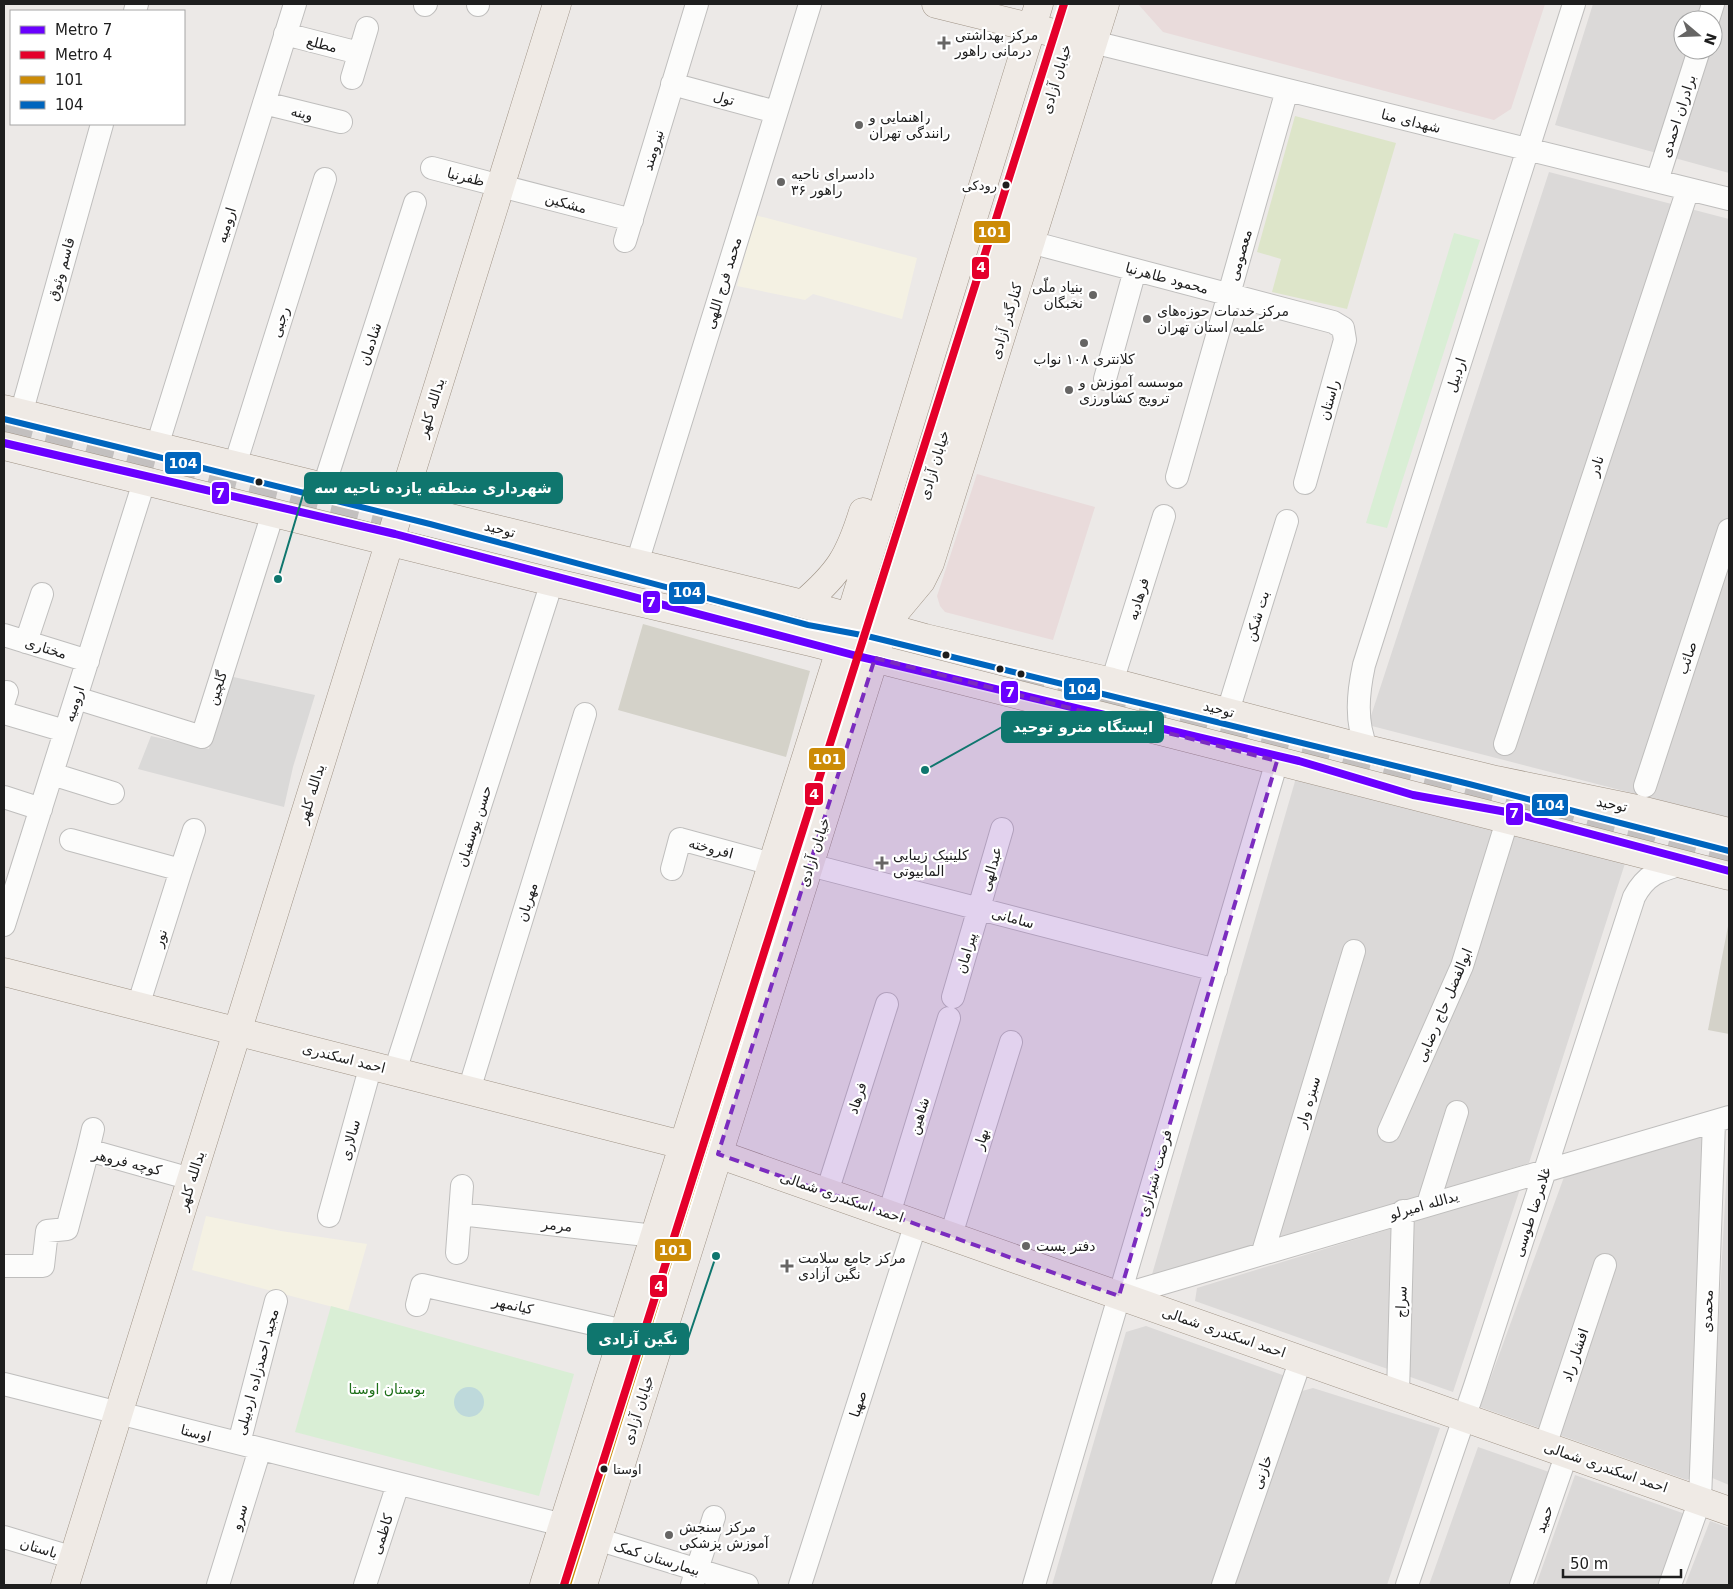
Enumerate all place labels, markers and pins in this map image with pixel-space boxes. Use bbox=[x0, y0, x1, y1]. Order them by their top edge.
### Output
place label: مرکز بهداشتی درمانی راهور bbox=[954, 27, 1038, 60]
marker: مرکز بهداشتی درمانی راهور bbox=[937, 36, 951, 50]
place label: راهنمایی و رانندگی تهران bbox=[868, 109, 950, 142]
marker: راهنمایی و رانندگی تهران bbox=[853, 119, 865, 131]
place label: دادسرای ناحیه ۳۶ راهور bbox=[791, 166, 875, 199]
marker: دادسرای ناحیه ۳۶ راهور bbox=[775, 176, 787, 188]
place label: رودکی bbox=[962, 178, 997, 194]
marker: رودکی bbox=[1001, 180, 1011, 190]
place label: بنیاد ملّی نخبگان bbox=[1032, 277, 1083, 311]
marker: بنیاد ملّی نخبگان bbox=[1087, 289, 1099, 301]
place label: مرکز خدمات حوزه‌های علمیه استان تهران bbox=[1157, 303, 1289, 336]
marker: مرکز خدمات حوزه‌های علمیه استان تهران bbox=[1141, 313, 1153, 325]
marker: کلانتری ۱۰۸ نواب bbox=[1078, 337, 1090, 349]
place label: کلانتری ۱۰۸ نواب bbox=[1033, 351, 1135, 368]
place label: موسسه آموزش و ترویج کشاورزی bbox=[1078, 374, 1184, 407]
marker: موسسه آموزش و ترویج کشاورزی bbox=[1063, 384, 1075, 396]
callout: شهرداری منطقه یازده ناحیه سه bbox=[305, 473, 562, 503]
unlabelled marker bbox=[254, 477, 264, 487]
unlabelled marker bbox=[941, 650, 951, 660]
unlabelled marker bbox=[995, 664, 1005, 674]
unlabelled marker bbox=[1016, 669, 1026, 679]
callout: ایستگاه مترو توحید bbox=[1002, 712, 1163, 742]
place label: کلینیک زیبایی المابیوتی bbox=[893, 847, 969, 880]
marker: کلینیک زیبایی المابیوتی bbox=[875, 856, 889, 870]
place label: دفتر پست bbox=[1036, 1238, 1095, 1255]
marker: دفتر پست bbox=[1020, 1240, 1032, 1252]
place label: مرکز جامع سلامت نگین آزادی bbox=[798, 1250, 906, 1283]
marker: مرکز جامع سلامت نگین آزادی bbox=[780, 1259, 794, 1273]
callout: نگین آزادی bbox=[588, 1324, 688, 1354]
place label: اوستا bbox=[613, 1462, 642, 1478]
marker: اوستا bbox=[599, 1464, 609, 1474]
place label: مرکز سنجش آموزش پزشکی bbox=[679, 1519, 770, 1552]
marker: مرکز سنجش آموزش پزشکی bbox=[663, 1529, 675, 1541]

